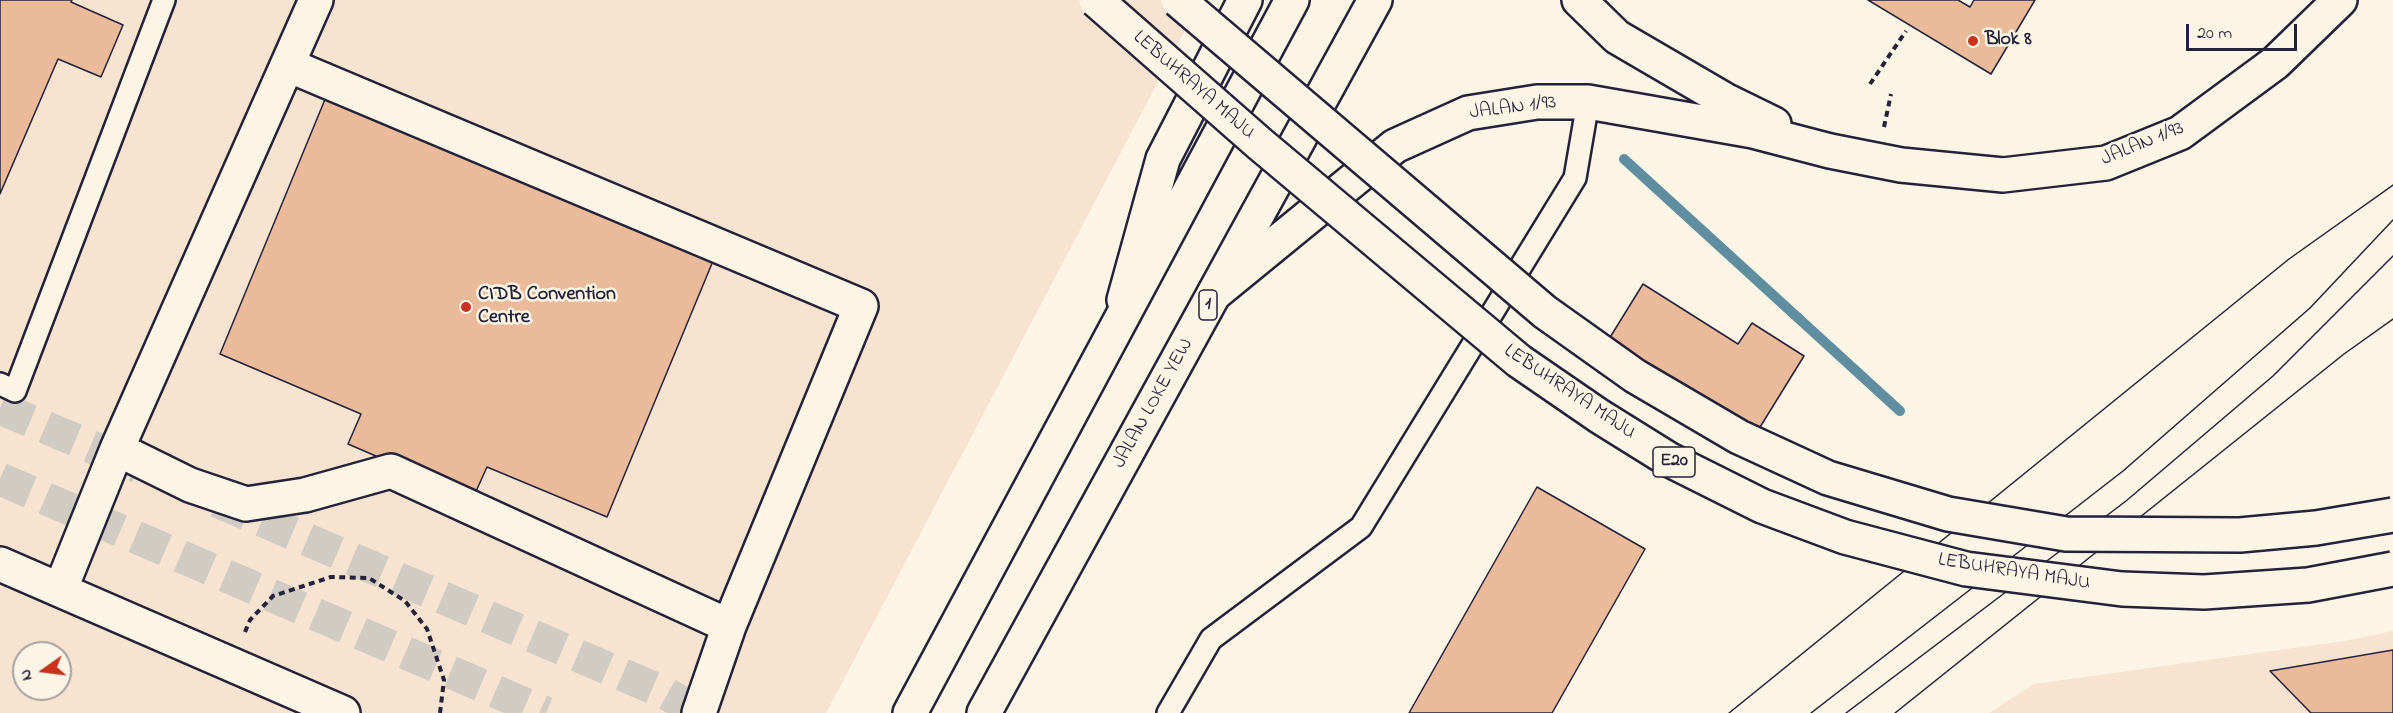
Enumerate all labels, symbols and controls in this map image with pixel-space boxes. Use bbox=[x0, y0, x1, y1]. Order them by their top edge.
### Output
scale bar bbox=[2189, 12, 2300, 50]
text: 20 m bbox=[2197, 21, 2232, 47]
street label: LEBUHRAYA MAJU bbox=[1127, 26, 1259, 146]
place label: Blok 8 bbox=[1985, 29, 2032, 53]
marker: Blok 8 bbox=[1966, 34, 1980, 48]
street label: JALAN 1/93 bbox=[1468, 92, 1558, 126]
street label: JALAN 1/93 bbox=[2098, 118, 2188, 172]
place label: CIDB Convention Centre bbox=[478, 284, 616, 331]
road number: 1 bbox=[1199, 290, 1217, 320]
marker: CIDB Convention Centre bbox=[459, 300, 473, 314]
street label: JALAN LOKE YEW bbox=[1108, 335, 1200, 473]
street label: LEBUHRAYA MAJU bbox=[1498, 340, 1640, 446]
road number: E20 bbox=[1653, 447, 1695, 477]
street label: LEBUHRAYA MAJU bbox=[1936, 549, 2092, 597]
north arrow bbox=[12, 641, 72, 701]
text: N bbox=[14, 667, 39, 683]

